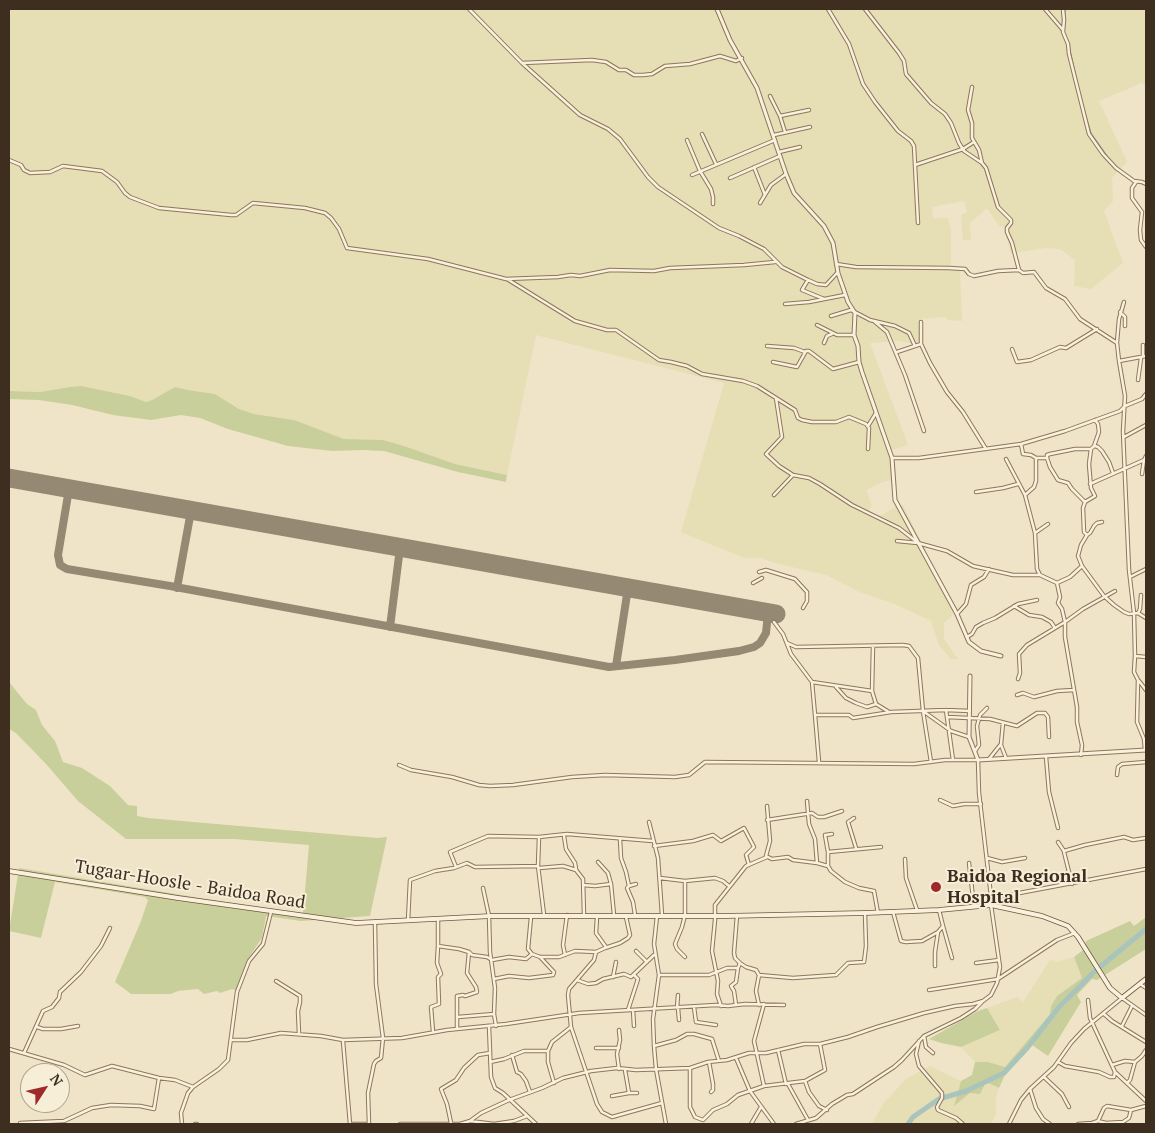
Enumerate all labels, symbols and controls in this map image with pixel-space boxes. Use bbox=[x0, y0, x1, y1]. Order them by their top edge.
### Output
street label: Tugaar-Hoosle - Baidoa Road bbox=[73, 856, 307, 914]
place label: Baidoa Regional Hospital bbox=[947, 866, 1087, 909]
marker: Baidoa Regional Hospital bbox=[929, 880, 943, 894]
north arrow bbox=[20, 1063, 70, 1113]
text: N bbox=[46, 1070, 68, 1089]

